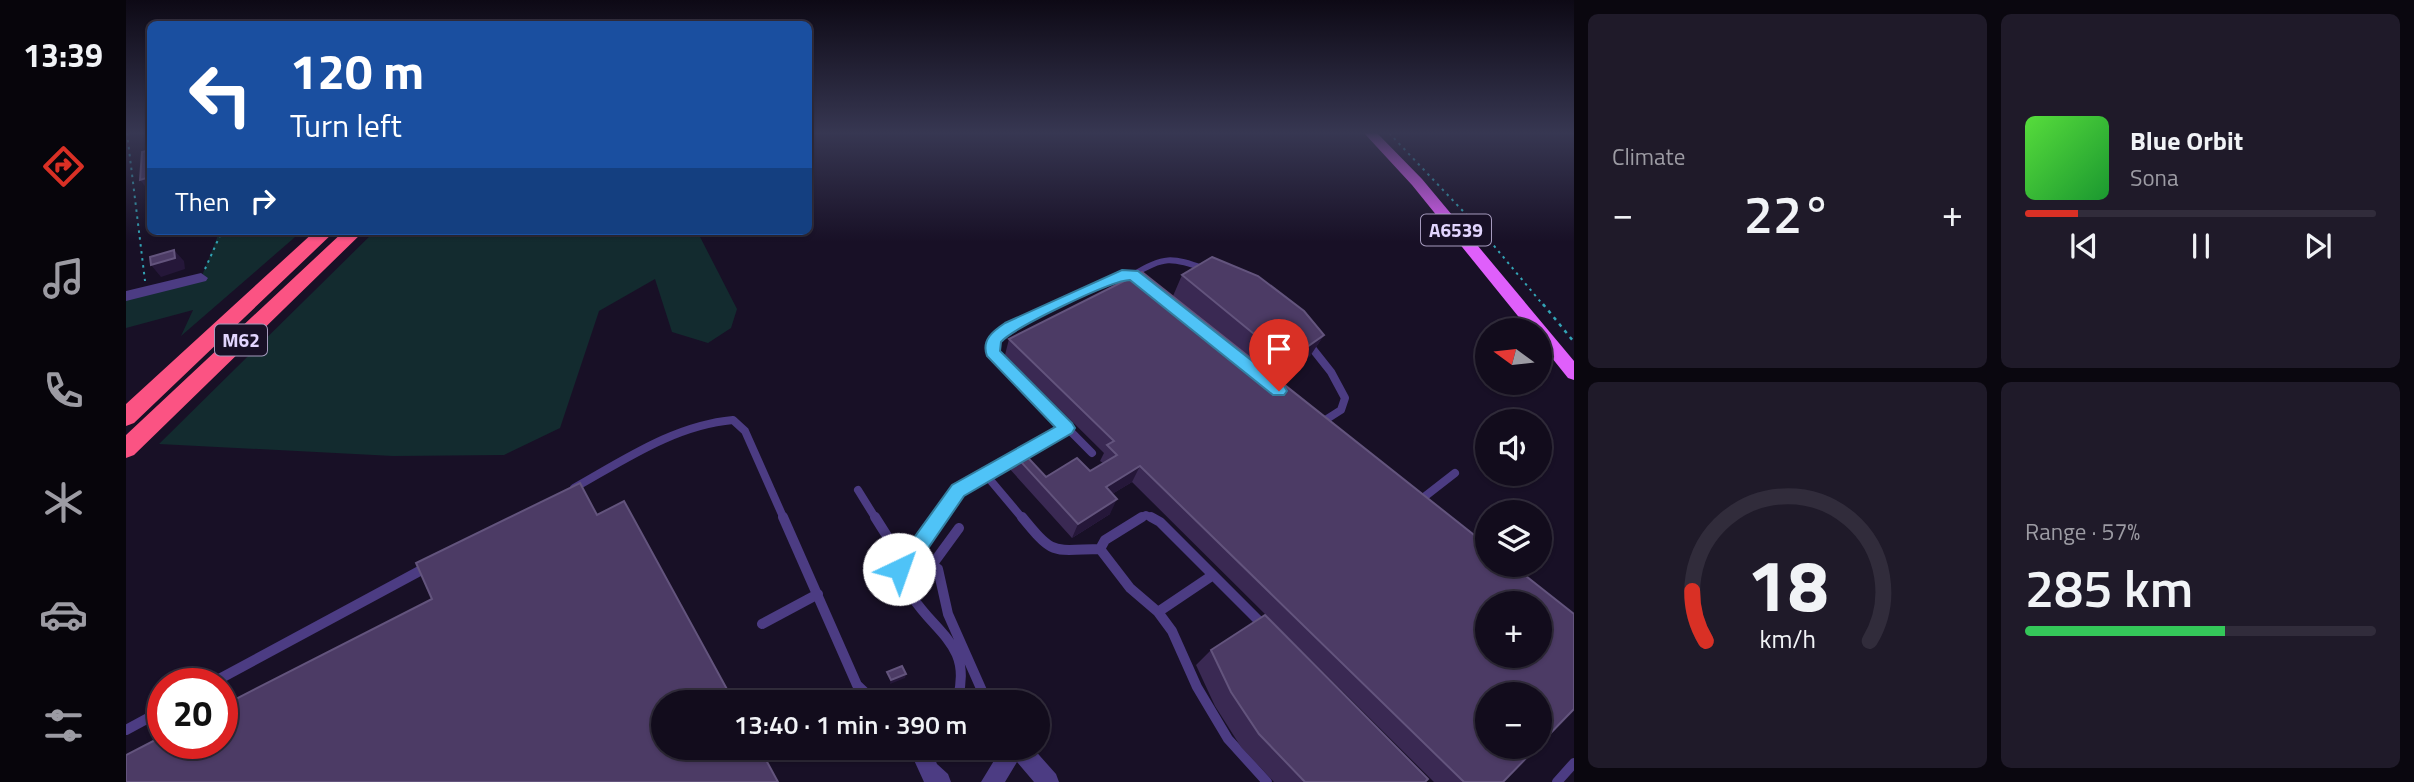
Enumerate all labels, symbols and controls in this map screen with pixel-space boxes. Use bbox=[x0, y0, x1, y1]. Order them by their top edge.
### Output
text: 13:39 bbox=[23, 31, 103, 79]
text: 120 m bbox=[290, 33, 424, 108]
icon: left bbox=[175, 49, 266, 140]
text: Turn left bbox=[290, 101, 402, 149]
text: Blue Orbit bbox=[2130, 121, 2243, 160]
text: Climate bbox=[1612, 139, 1685, 174]
icon: directions bbox=[39, 142, 88, 191]
text: Sona bbox=[2130, 160, 2178, 195]
text: 22° bbox=[1744, 174, 1831, 253]
text: Then bbox=[175, 182, 230, 221]
icon: right bbox=[244, 182, 282, 220]
text: − bbox=[1612, 184, 1633, 242]
text: + bbox=[1942, 184, 1963, 242]
road number: A6539 bbox=[1421, 214, 1491, 246]
icon: previous bbox=[2065, 227, 2103, 265]
icon: pause bbox=[2182, 227, 2220, 265]
icon: next bbox=[2299, 227, 2337, 265]
icon: music bbox=[39, 254, 88, 303]
north arrow bbox=[1475, 318, 1552, 396]
map controls bbox=[1475, 318, 1552, 759]
pin bbox=[1249, 319, 1309, 391]
road number: M62 bbox=[215, 324, 267, 356]
icon: arrive bbox=[1260, 330, 1298, 368]
icon: phone bbox=[39, 366, 88, 415]
button: sound bbox=[1475, 409, 1552, 486]
icon: climate bbox=[39, 478, 88, 527]
button: layers bbox=[1475, 500, 1552, 577]
text: Range · 57% bbox=[2025, 514, 2140, 549]
text: 18 bbox=[1747, 529, 1828, 639]
position arrow bbox=[862, 532, 936, 606]
text: 285 km bbox=[2025, 548, 2193, 627]
icon: car bbox=[39, 590, 88, 639]
button: + bbox=[1475, 591, 1552, 668]
text: km/h bbox=[1759, 620, 1816, 658]
speed limit sign: 20 bbox=[147, 668, 238, 759]
button: − bbox=[1475, 682, 1552, 759]
icon: filters bbox=[39, 701, 88, 750]
text: 13:40 · 1 min · 390 m bbox=[734, 705, 967, 744]

